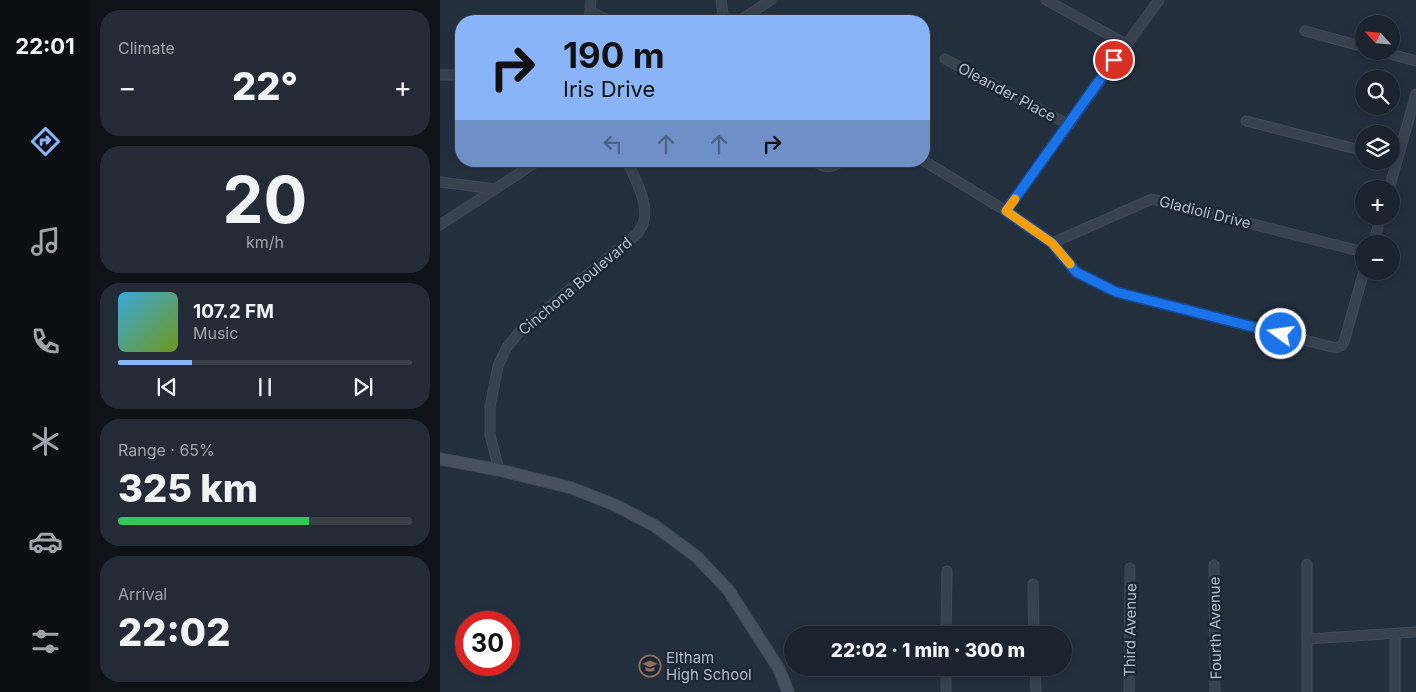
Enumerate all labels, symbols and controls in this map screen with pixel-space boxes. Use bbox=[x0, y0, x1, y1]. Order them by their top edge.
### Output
north arrow bbox=[1355, 15, 1400, 60]
map controls bbox=[1355, 15, 1400, 280]
text: 22:01 bbox=[15, 33, 75, 59]
text: 190 m bbox=[563, 34, 665, 76]
icon: right bbox=[480, 35, 545, 100]
text: Climate bbox=[118, 38, 175, 58]
pin bbox=[1093, 39, 1135, 81]
icon: arrive bbox=[1100, 46, 1128, 74]
street label: Oleander Place bbox=[955, 58, 1059, 126]
text: 22° bbox=[232, 63, 298, 109]
text: − bbox=[118, 70, 137, 104]
text: + bbox=[393, 70, 412, 104]
button: search bbox=[1355, 70, 1400, 115]
text: Iris Drive bbox=[563, 76, 655, 102]
icon: directions bbox=[28, 124, 63, 159]
button: layers bbox=[1355, 125, 1400, 170]
icon: left bbox=[599, 130, 627, 158]
icon: ahead bbox=[652, 130, 680, 158]
icon: ahead bbox=[705, 130, 733, 158]
icon: right bbox=[758, 130, 786, 158]
text: 20 bbox=[223, 160, 307, 239]
button: + bbox=[1355, 180, 1400, 225]
street label: Gladioli Drive bbox=[1157, 191, 1253, 233]
icon: music bbox=[28, 224, 63, 259]
text: km/h bbox=[246, 232, 284, 252]
street label: Cinchona Boulevard bbox=[514, 233, 636, 339]
button: − bbox=[1355, 235, 1400, 280]
text: 107.2 FM bbox=[193, 300, 274, 323]
position arrow bbox=[1254, 307, 1306, 359]
text: Music bbox=[193, 323, 238, 343]
icon: phone bbox=[28, 324, 63, 359]
icon: previous bbox=[153, 373, 181, 401]
icon: pause bbox=[251, 373, 279, 401]
icon: next bbox=[349, 373, 377, 401]
icon: climate bbox=[28, 424, 63, 459]
text: Range · 65% bbox=[118, 440, 215, 460]
text: 325 km bbox=[118, 465, 258, 511]
icon: car bbox=[28, 524, 63, 559]
street label: Fourth Avenue bbox=[1205, 576, 1225, 680]
street label: Third Avenue bbox=[1120, 583, 1140, 677]
text: Arrival bbox=[118, 584, 167, 604]
text: 22:02 bbox=[118, 609, 230, 655]
speed limit sign: 30 bbox=[455, 611, 520, 676]
icon: filters bbox=[28, 624, 63, 659]
text: 22:02 · 1 min · 300 m bbox=[831, 639, 1025, 662]
place label: Eltham High School bbox=[666, 648, 752, 684]
school or university icon: Eltham High School bbox=[638, 654, 662, 678]

